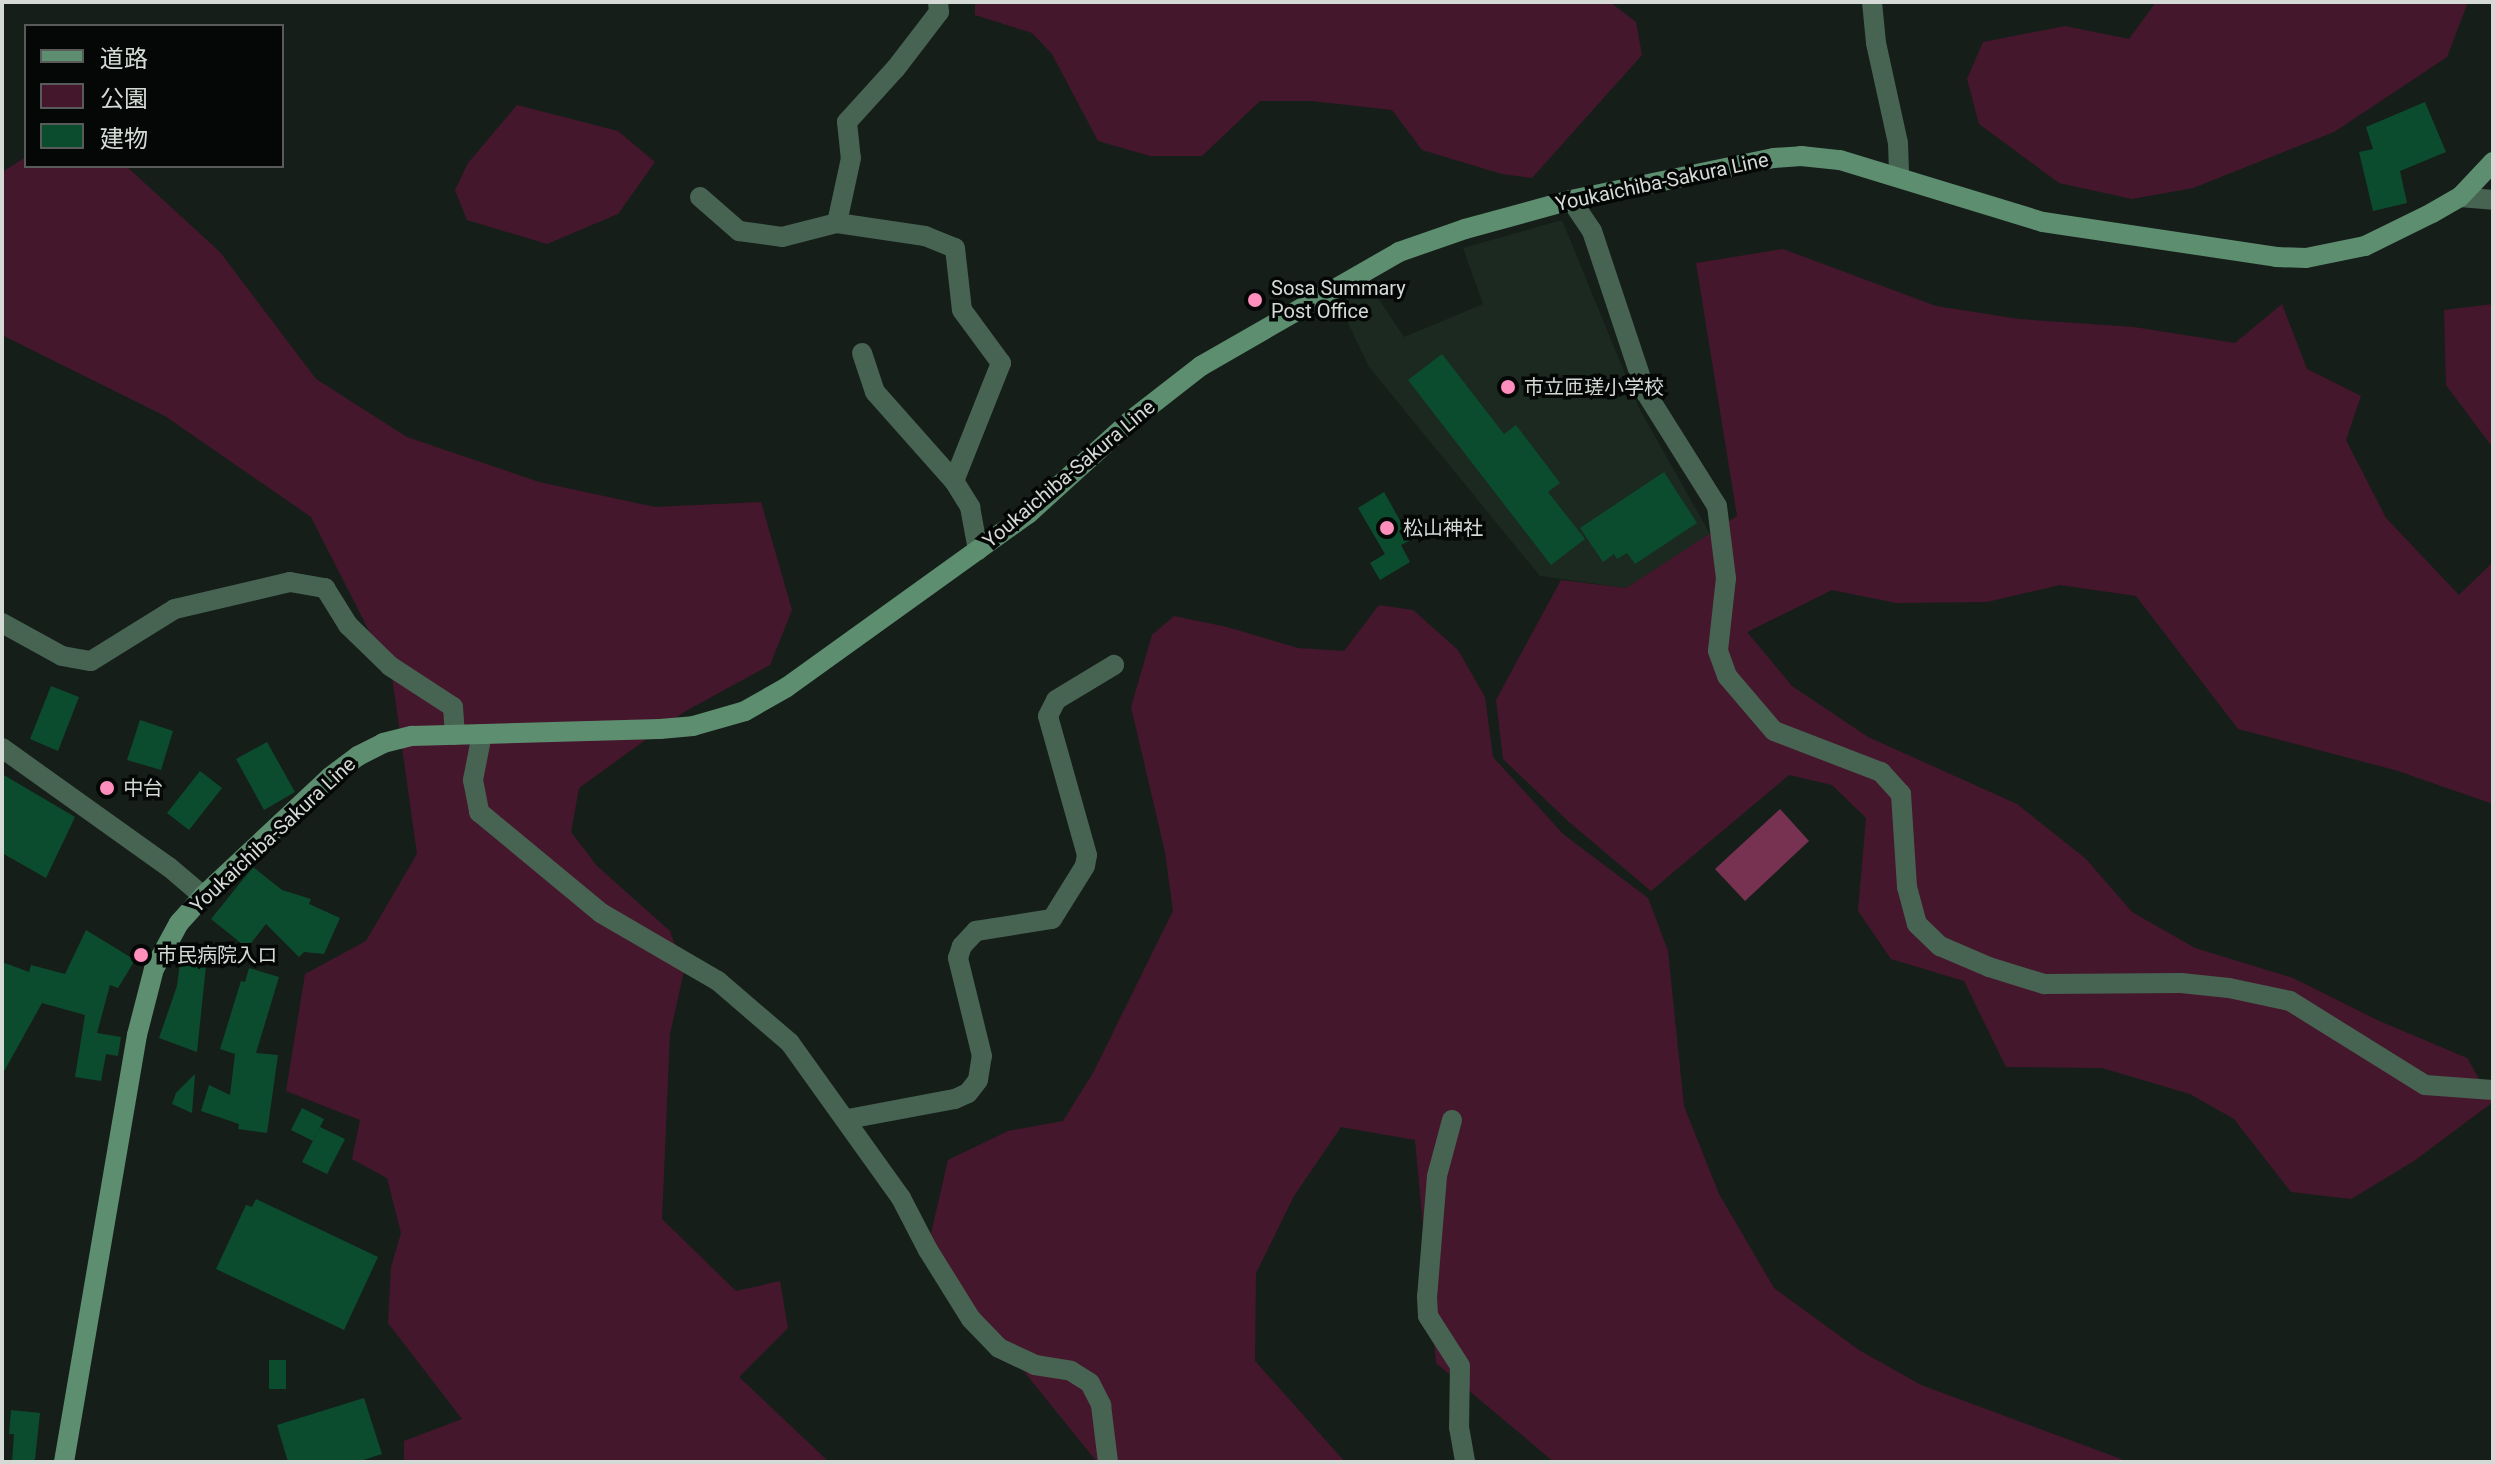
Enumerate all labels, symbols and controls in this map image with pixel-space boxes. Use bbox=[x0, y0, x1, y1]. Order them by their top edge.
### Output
legend bbox=[24, 24, 284, 168]
text: 道路 bbox=[100, 45, 148, 73]
text: 公園 bbox=[100, 85, 148, 113]
text: 建物 bbox=[100, 125, 148, 153]
street label: Youkaichiba-Sakura Line bbox=[1553, 148, 1771, 216]
place label: Sosa Summary Post Office bbox=[1271, 276, 1406, 323]
marker: Sosa Summary Post Office bbox=[1246, 291, 1264, 309]
place label: 市立匝瑳小学校 bbox=[1524, 375, 1664, 399]
marker: 市立匝瑳小学校 bbox=[1499, 378, 1517, 396]
street label: Youkaichiba-Sakura Line bbox=[978, 395, 1160, 553]
place label: 松山神社 bbox=[1403, 516, 1483, 540]
marker: 松山神社 bbox=[1378, 519, 1396, 537]
street label: Youkaichiba-Sakura Line bbox=[185, 752, 361, 918]
place label: 中台 bbox=[123, 776, 163, 800]
marker: 中台 bbox=[98, 779, 116, 797]
place label: 市民病院入ロ bbox=[157, 943, 277, 967]
marker: 市民病院入ロ bbox=[132, 946, 150, 964]

